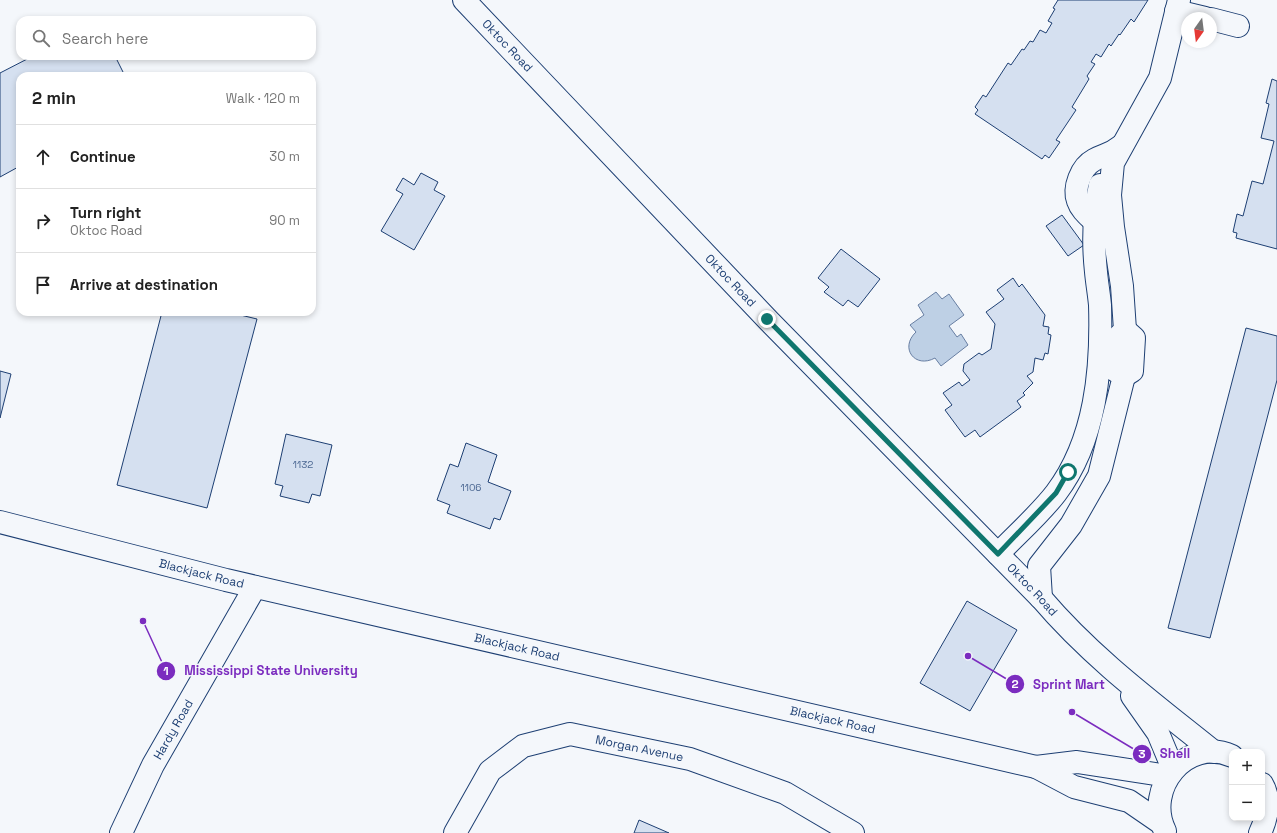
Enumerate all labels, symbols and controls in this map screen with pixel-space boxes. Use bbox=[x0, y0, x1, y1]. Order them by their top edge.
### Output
north arrow bbox=[1181, 12, 1217, 48]
search box bbox=[16, 16, 316, 60]
street label: Oktoc Road bbox=[479, 16, 536, 75]
icon: search bbox=[30, 27, 52, 49]
text: Search here bbox=[62, 29, 148, 48]
text: 2 min bbox=[32, 87, 76, 109]
text: Walk · 120 m bbox=[226, 90, 300, 107]
icon: ahead bbox=[32, 146, 54, 168]
text: Continue bbox=[70, 147, 136, 166]
text: 30 m bbox=[269, 148, 300, 165]
text: Turn right bbox=[70, 203, 141, 222]
icon: right bbox=[32, 210, 54, 232]
text: 90 m bbox=[269, 212, 300, 229]
text: Oktoc Road bbox=[70, 222, 143, 239]
street label: Oktoc Road bbox=[702, 251, 759, 310]
icon: arrive bbox=[32, 274, 54, 296]
text: Arrive at destination bbox=[70, 275, 218, 294]
route end bbox=[758, 310, 776, 328]
house number: 1132 bbox=[293, 458, 313, 471]
route start bbox=[1059, 463, 1077, 481]
house number: 1106 bbox=[461, 481, 481, 494]
street label: Blackjack Road bbox=[157, 555, 246, 592]
street label: Oktoc Road bbox=[1003, 560, 1061, 620]
street label: Blackjack Road bbox=[473, 630, 561, 665]
callout: Mississippi State University bbox=[156, 658, 366, 683]
text: Mississippi State University bbox=[184, 662, 358, 679]
text: 1 bbox=[163, 663, 169, 679]
callout: Sprint Mart bbox=[1005, 672, 1113, 697]
text: 2 bbox=[1011, 676, 1019, 692]
text: Sprint Mart bbox=[1033, 676, 1105, 693]
street label: Hardy Road bbox=[150, 697, 197, 763]
street label: Blackjack Road bbox=[788, 702, 877, 738]
street label: Morgan Avenue bbox=[594, 732, 685, 765]
callout: Shell bbox=[1132, 741, 1198, 766]
text: Shell bbox=[1160, 745, 1190, 762]
text: 3 bbox=[1138, 746, 1146, 762]
map controls bbox=[1229, 749, 1265, 821]
button: + bbox=[1229, 749, 1265, 785]
button: − bbox=[1229, 785, 1265, 821]

